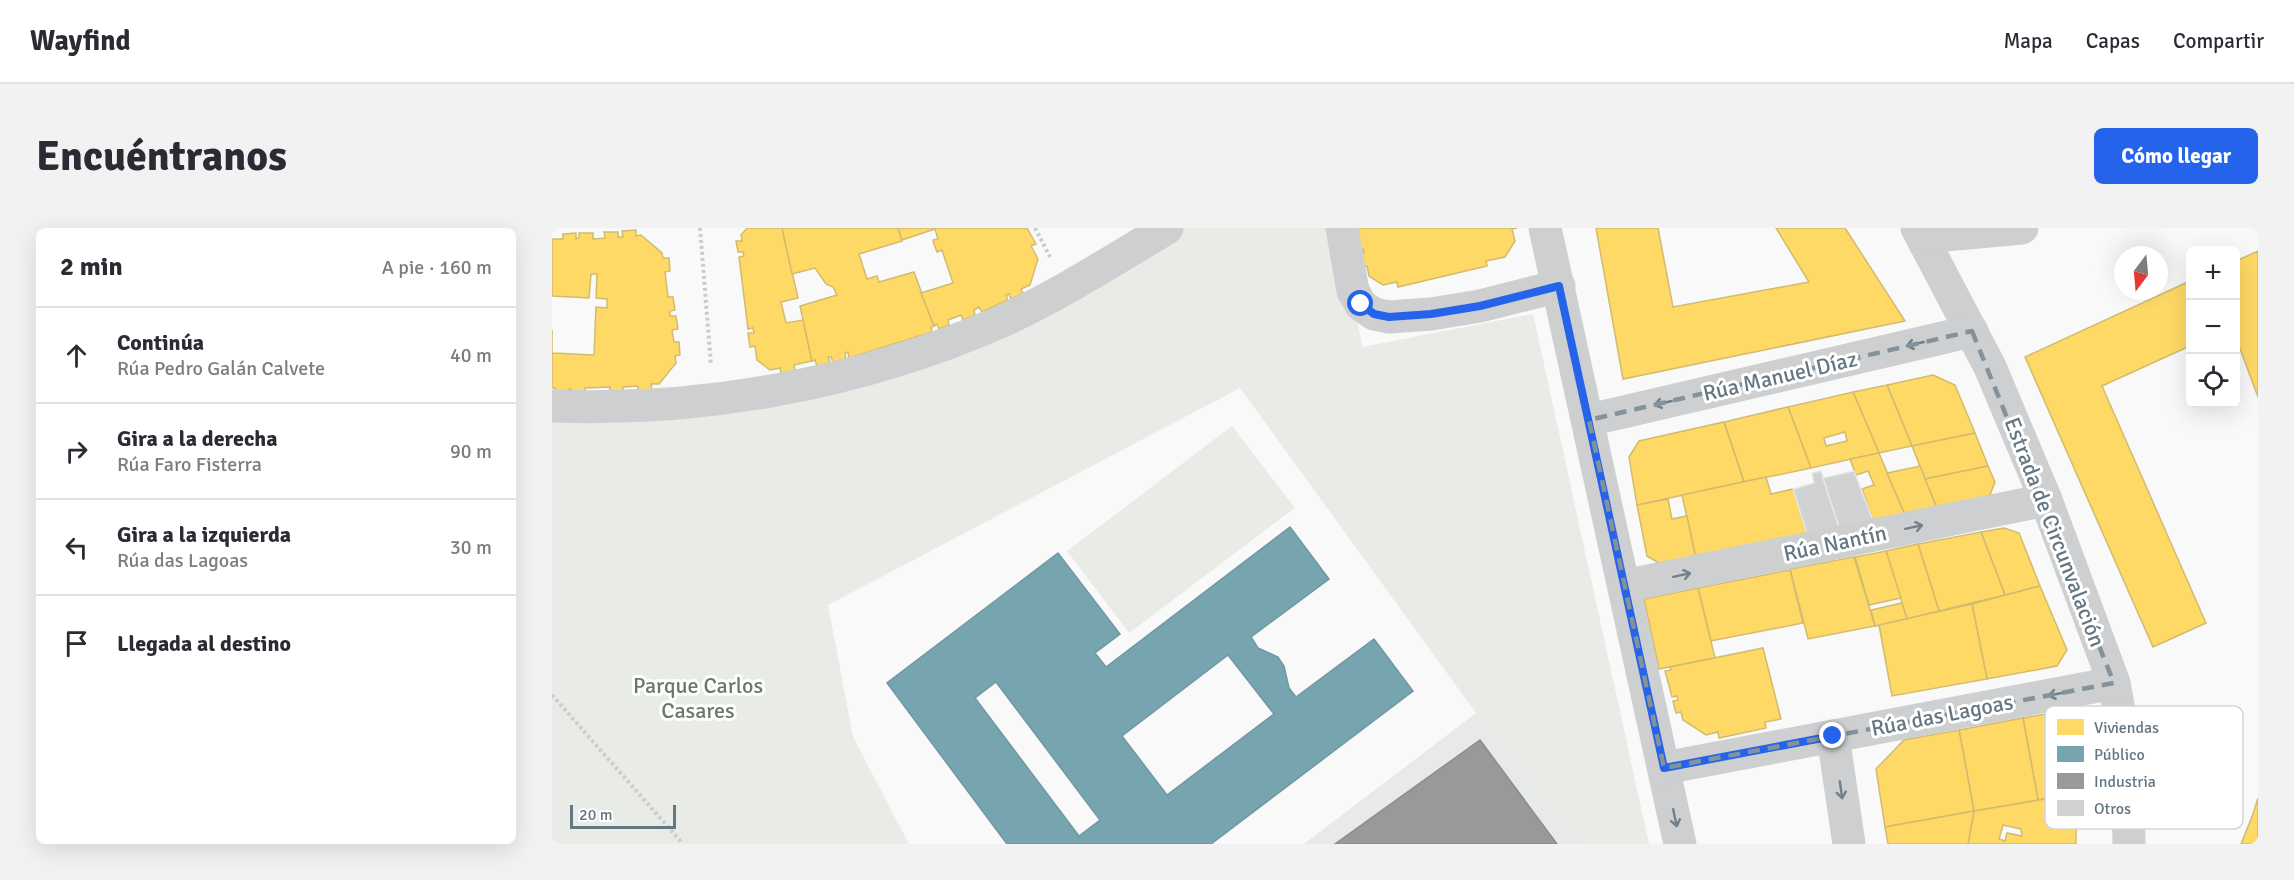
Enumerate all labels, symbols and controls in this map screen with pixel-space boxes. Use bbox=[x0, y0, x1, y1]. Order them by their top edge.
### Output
text: Wayfind bbox=[30, 24, 131, 58]
text: Mapa bbox=[2003, 28, 2053, 54]
text: Capas bbox=[2086, 28, 2140, 54]
text: Compartir bbox=[2173, 28, 2264, 54]
button: Cómo llegar bbox=[2094, 128, 2258, 184]
text: Encuéntranos bbox=[36, 131, 287, 182]
north arrow bbox=[2114, 246, 2168, 300]
map controls bbox=[2186, 246, 2240, 408]
button: + bbox=[2186, 246, 2240, 300]
text: 2 min bbox=[60, 251, 123, 283]
text: A pie · 160 m bbox=[382, 255, 492, 280]
route start bbox=[1347, 290, 1373, 316]
button: − bbox=[2186, 300, 2240, 354]
text: Continúa bbox=[117, 329, 204, 356]
icon: ahead bbox=[60, 339, 93, 372]
one-way arrow bbox=[1905, 339, 1925, 350]
text: 40 m bbox=[450, 343, 492, 368]
street label: Rúa Manuel Díaz bbox=[1700, 345, 1860, 407]
button: locate bbox=[2186, 354, 2240, 408]
text: Rúa Pedro Galán Calvete bbox=[117, 356, 325, 381]
one-way arrow bbox=[1654, 398, 1673, 410]
street label: Estrada de Circunvalación bbox=[1999, 413, 2111, 651]
text: Gira a la derecha bbox=[117, 425, 278, 452]
icon: right bbox=[60, 435, 93, 468]
text: 90 m bbox=[450, 439, 492, 464]
text: Rúa Faro Fisterra bbox=[117, 452, 262, 477]
street label: Rúa Nantín bbox=[1781, 519, 1889, 567]
text: Gira a la izquierda bbox=[117, 521, 291, 548]
one-way arrow bbox=[1904, 521, 1923, 532]
icon: left bbox=[60, 531, 93, 564]
text: 30 m bbox=[450, 535, 492, 560]
text: Rúa das Lagoas bbox=[117, 548, 248, 573]
one-way arrow bbox=[1671, 569, 1691, 580]
icon: arrive bbox=[60, 627, 93, 660]
text: Llegada al destino bbox=[117, 630, 291, 657]
park label: Parque Carlos Casares bbox=[633, 672, 763, 724]
street label: Rúa das Lagoas bbox=[1869, 688, 2015, 742]
one-way arrow bbox=[2047, 689, 2067, 700]
legend bbox=[2045, 706, 2243, 829]
text: Viviendas bbox=[2094, 718, 2159, 738]
route end bbox=[1819, 722, 1845, 748]
text: Público bbox=[2094, 745, 2145, 765]
text: Industria bbox=[2094, 772, 2156, 792]
one-way arrow bbox=[1836, 779, 1847, 799]
text: Otros bbox=[2094, 799, 2131, 819]
scale bar bbox=[570, 802, 676, 830]
text: 20 m bbox=[579, 805, 613, 825]
one-way arrow bbox=[1670, 808, 1681, 828]

